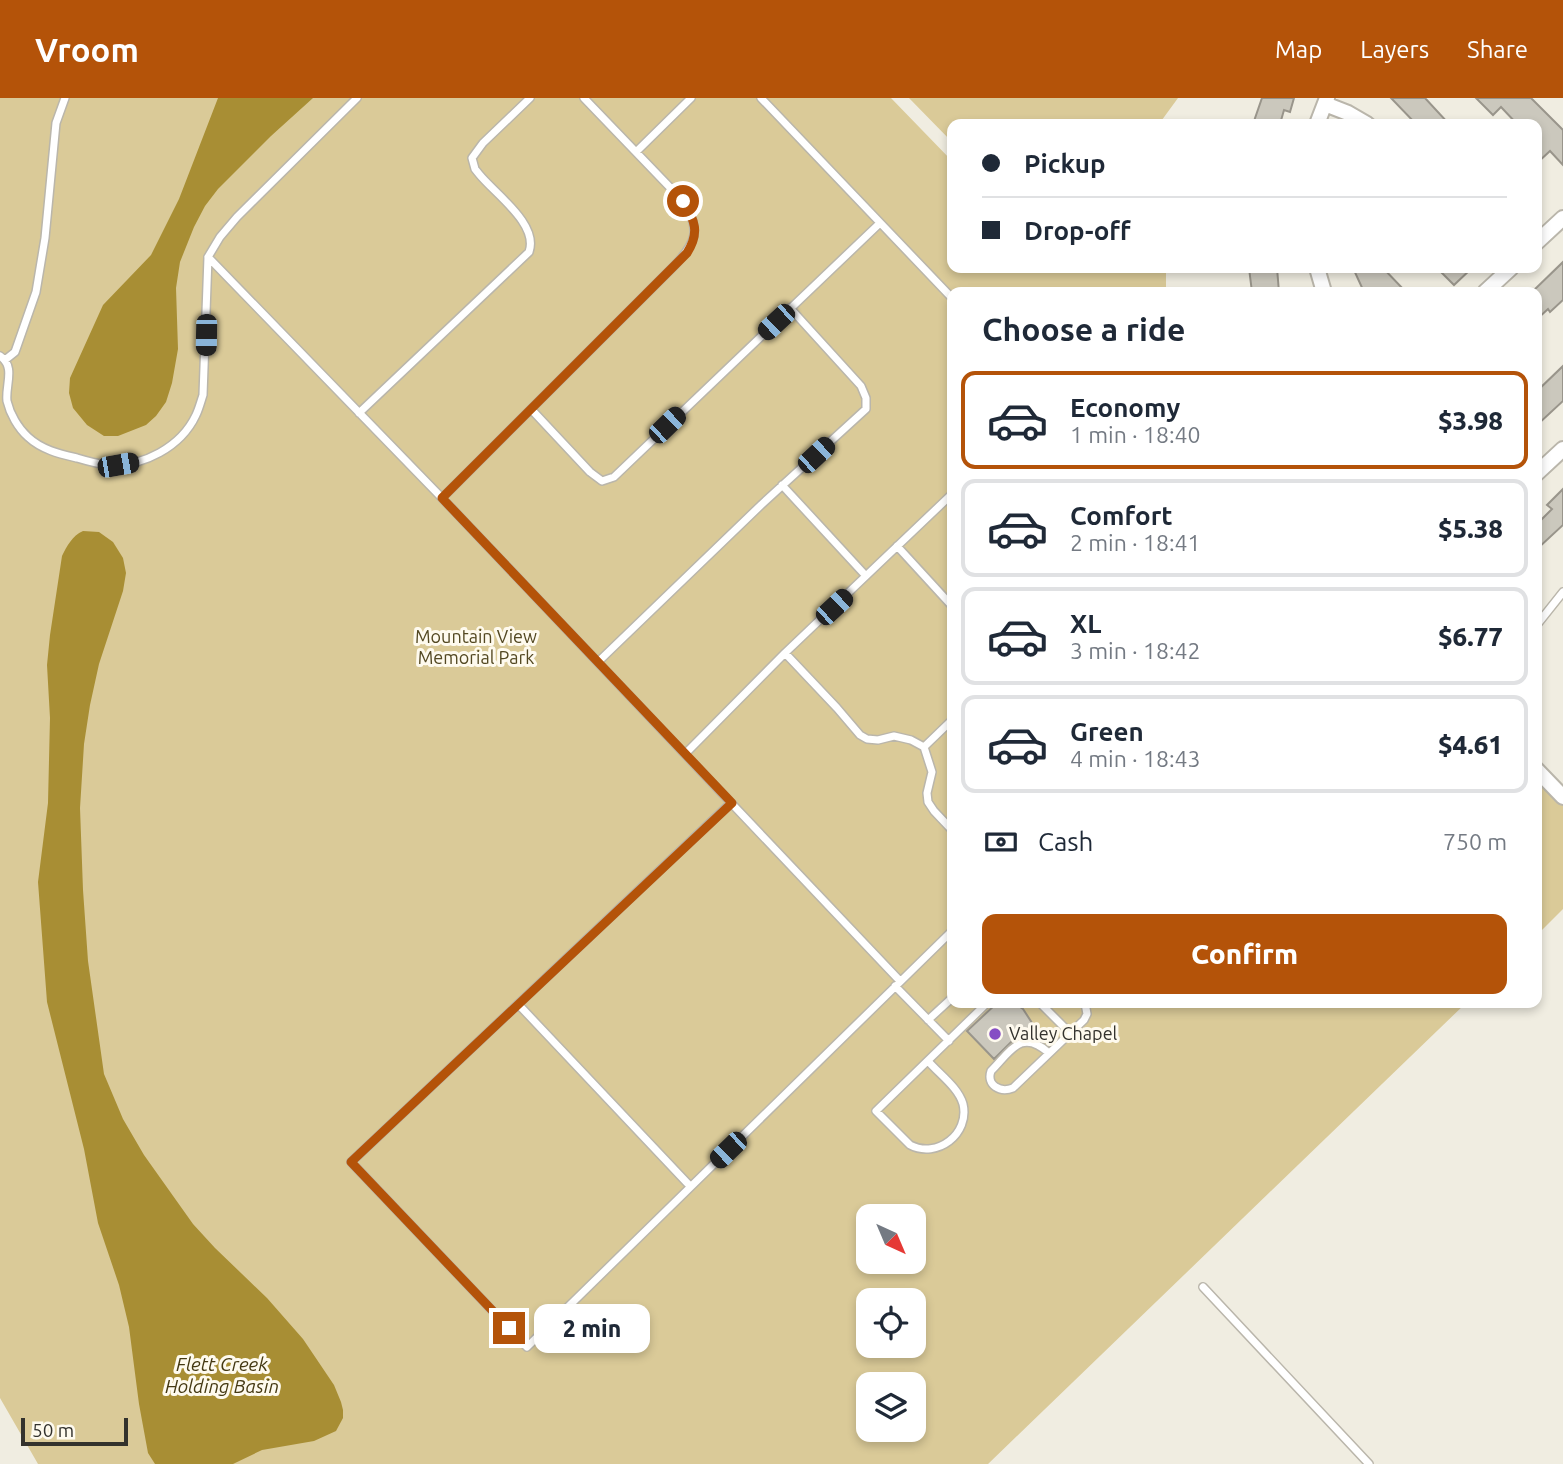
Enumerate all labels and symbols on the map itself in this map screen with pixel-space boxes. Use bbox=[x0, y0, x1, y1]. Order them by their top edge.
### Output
route start bbox=[667, 185, 699, 217]
car bbox=[754, 300, 799, 344]
car bbox=[196, 314, 217, 356]
car bbox=[645, 403, 690, 447]
car bbox=[794, 433, 839, 477]
car bbox=[96, 451, 141, 479]
car bbox=[812, 585, 857, 629]
park label: Mountain View Memorial Park bbox=[415, 626, 537, 667]
place label: Valley Chapel bbox=[1009, 1023, 1118, 1043]
marker: Valley Chapel bbox=[987, 1026, 1003, 1042]
car bbox=[706, 1128, 751, 1172]
north arrow bbox=[856, 1204, 926, 1274]
callout: 2 min bbox=[534, 1304, 649, 1352]
route end bbox=[493, 1312, 525, 1344]
water label: Flett Creek Holding Basin bbox=[165, 1353, 279, 1397]
scale bar bbox=[21, 1415, 128, 1447]

